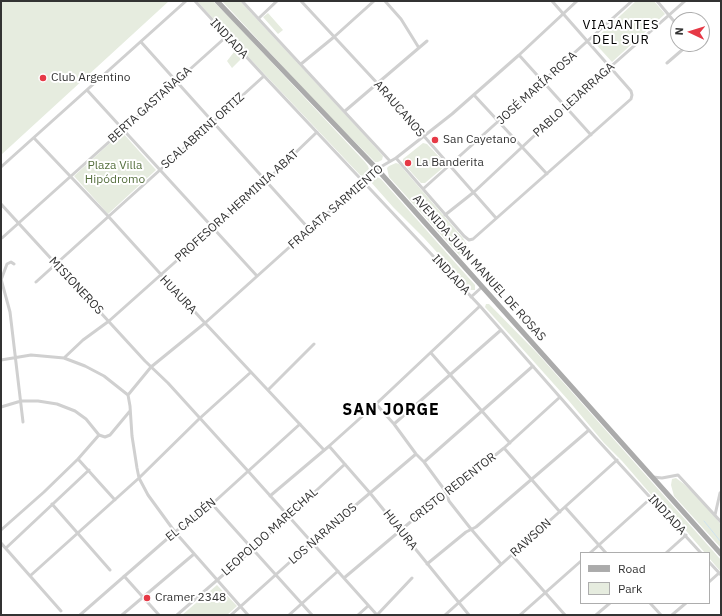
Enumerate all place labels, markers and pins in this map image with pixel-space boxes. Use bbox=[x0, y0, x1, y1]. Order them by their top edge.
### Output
place label: Club Argentino bbox=[51, 71, 131, 85]
marker: Club Argentino bbox=[38, 73, 48, 83]
place label: San Cayetano bbox=[443, 133, 516, 147]
marker: San Cayetano bbox=[430, 135, 440, 145]
place label: La Banderita bbox=[416, 156, 484, 170]
marker: La Banderita bbox=[403, 158, 413, 168]
place label: Cramer 2348 bbox=[155, 591, 226, 605]
marker: Cramer 2348 bbox=[142, 593, 152, 603]

